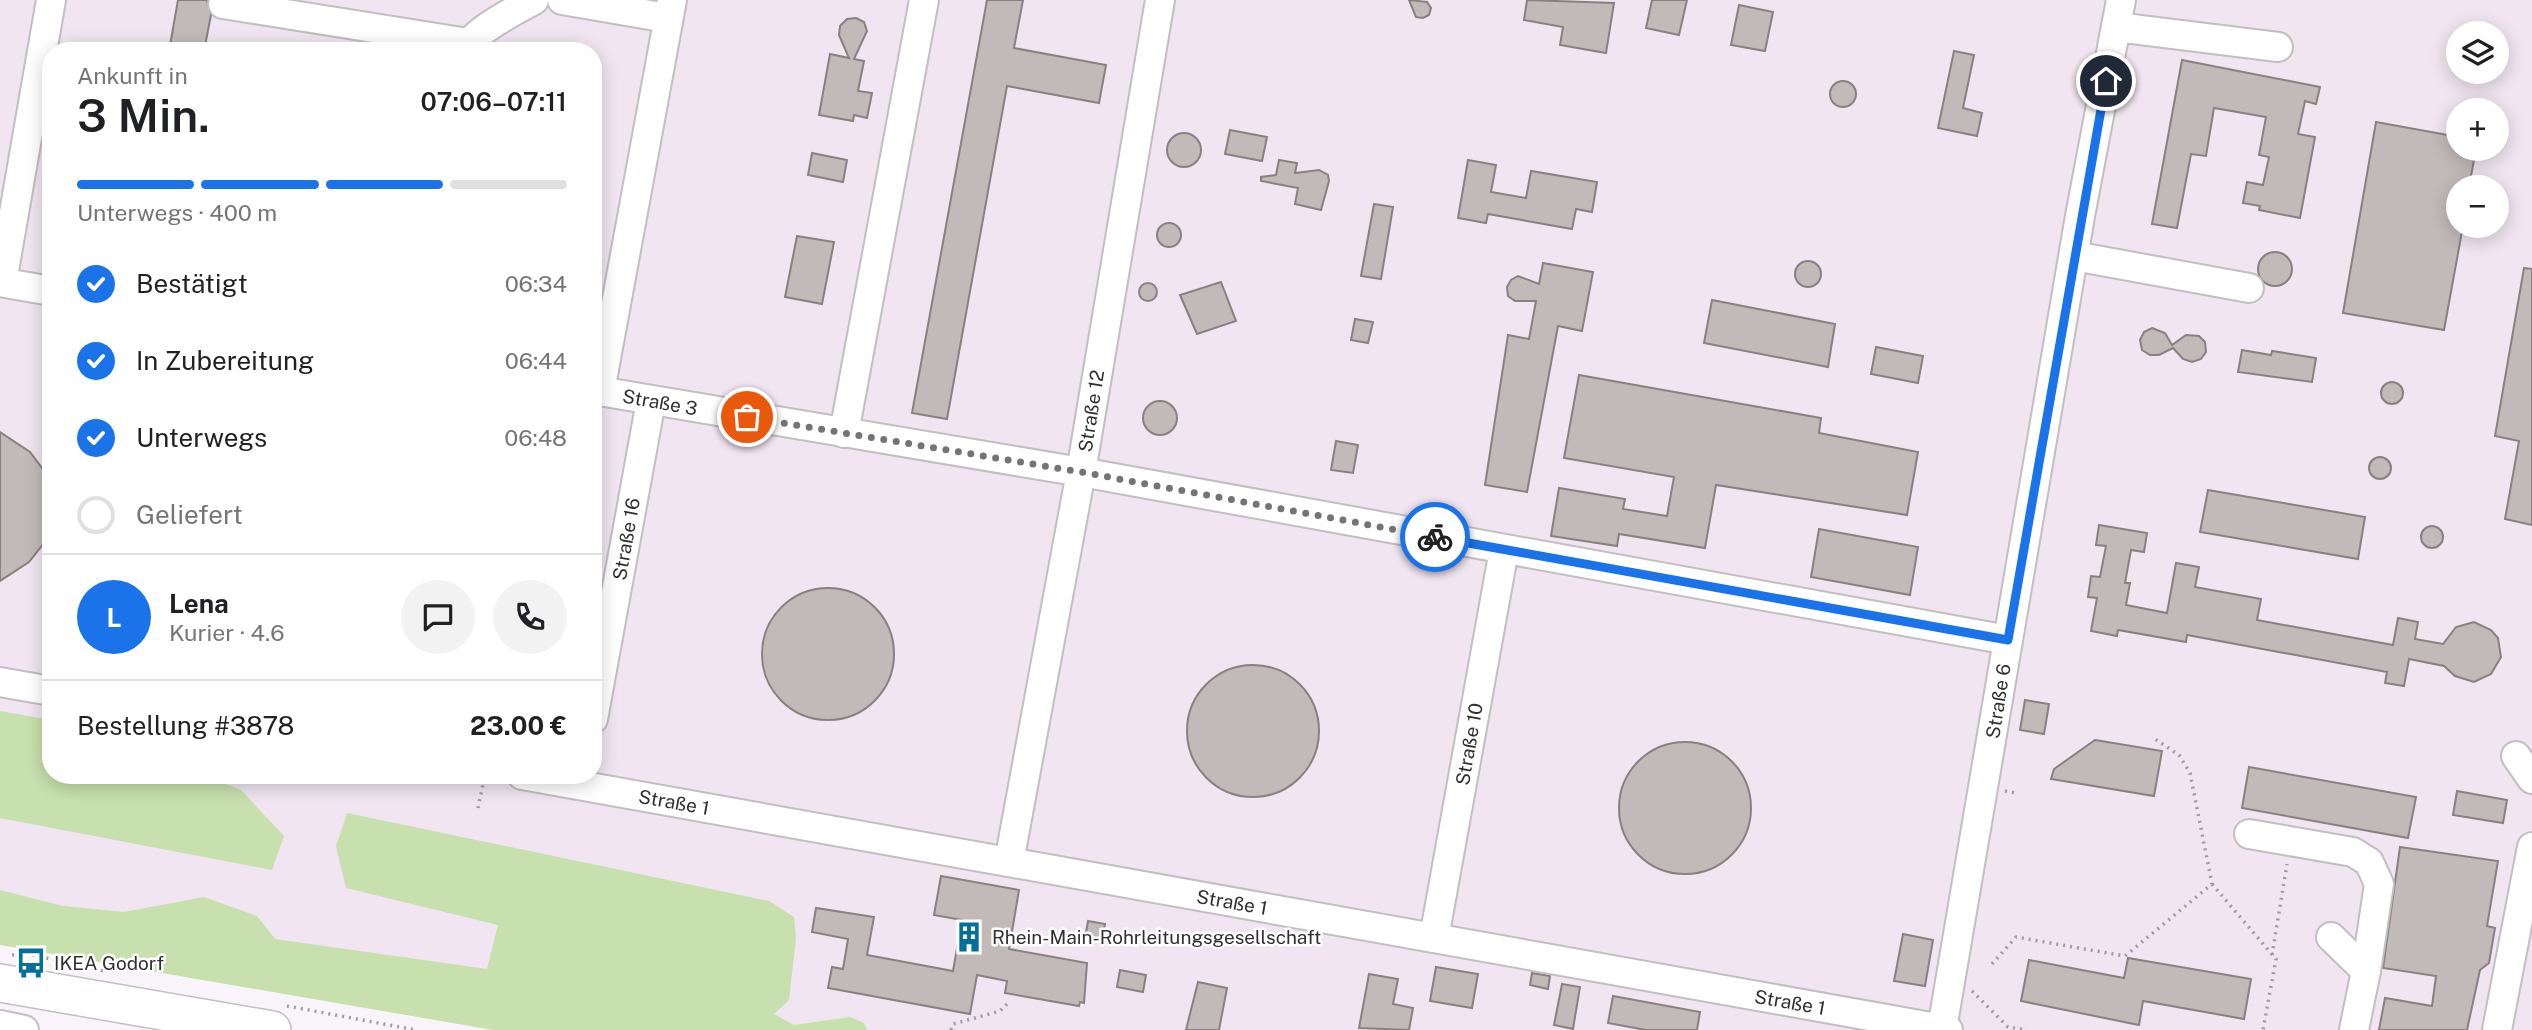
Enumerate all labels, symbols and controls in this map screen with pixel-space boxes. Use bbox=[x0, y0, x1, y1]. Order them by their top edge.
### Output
map controls bbox=[2446, 21, 2509, 238]
button: layers bbox=[2446, 21, 2509, 84]
pin bbox=[2076, 51, 2136, 111]
text: Ankunft in bbox=[77, 62, 188, 89]
icon: home bbox=[2087, 62, 2125, 100]
text: 07:06–07:11 bbox=[421, 86, 567, 117]
text: 3 Min. bbox=[77, 88, 210, 142]
button: + bbox=[2446, 98, 2509, 161]
button: − bbox=[2446, 175, 2509, 238]
text: Unterwegs · 400 m bbox=[77, 199, 277, 226]
icon: check bbox=[77, 265, 115, 303]
text: Bestätigt bbox=[136, 268, 248, 299]
text: 06:34 bbox=[505, 270, 567, 297]
icon: check bbox=[77, 342, 115, 380]
text: In Zubereitung bbox=[136, 345, 314, 376]
text: 06:44 bbox=[505, 347, 567, 374]
street label: Straße 12 bbox=[1074, 368, 1108, 454]
street label: Straße 3 bbox=[621, 385, 699, 419]
pin bbox=[717, 387, 777, 447]
icon: bag bbox=[728, 398, 766, 436]
icon: check bbox=[77, 419, 115, 457]
text: Unterwegs bbox=[136, 422, 267, 453]
text: 06:48 bbox=[504, 424, 567, 451]
street label: Straße 16 bbox=[608, 496, 644, 582]
text: Geliefert bbox=[136, 499, 243, 530]
courier bbox=[1400, 502, 1470, 572]
icon: bike bbox=[1416, 518, 1454, 556]
button: chat bbox=[401, 580, 475, 654]
button: phone bbox=[493, 580, 567, 654]
text: Lena bbox=[169, 588, 229, 619]
text: L bbox=[106, 602, 122, 633]
text: Kurier · 4.6 bbox=[169, 619, 284, 646]
street label: Straße 6 bbox=[1981, 662, 2015, 740]
street label: Straße 10 bbox=[1451, 701, 1487, 787]
text: Bestellung #3878 bbox=[77, 710, 294, 741]
text: 23.00 € bbox=[470, 710, 567, 741]
street label: Straße 1 bbox=[637, 785, 711, 819]
street label: Straße 1 bbox=[1195, 885, 1269, 919]
building icon: Rhein-Main-Rohrleitungsgesellschaft bbox=[952, 920, 986, 954]
place label: Rhein-Main-Rohrleitungsgesellschaft bbox=[992, 926, 1321, 948]
bus stop icon: IKEA Godorf bbox=[14, 946, 48, 980]
place label: IKEA Godorf bbox=[54, 952, 164, 974]
street label: Straße 1 bbox=[1753, 985, 1827, 1019]

